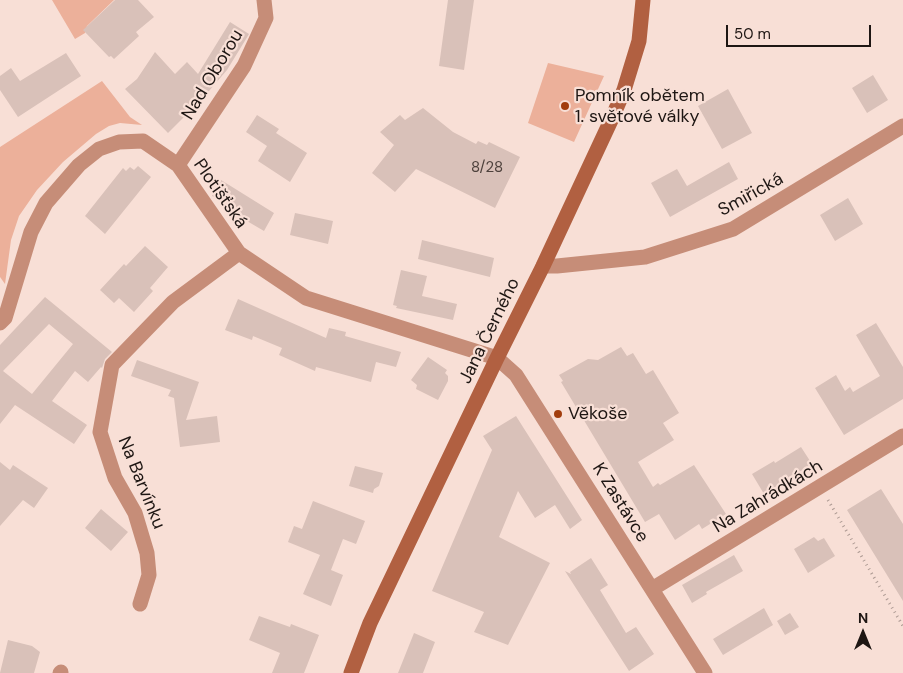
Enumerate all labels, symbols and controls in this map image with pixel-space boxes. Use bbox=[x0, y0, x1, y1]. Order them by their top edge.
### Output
scale bar bbox=[728, 15, 873, 47]
text: 50 m bbox=[734, 24, 771, 44]
street label: Nad Oborou bbox=[178, 26, 248, 124]
place label: Pomník obětem 1. světové války bbox=[575, 85, 705, 128]
marker: Pomník obětem 1. světové války bbox=[559, 100, 571, 112]
street label: Plotišťská bbox=[188, 155, 252, 233]
house number: 8/28 bbox=[471, 159, 503, 177]
street label: Smiřická bbox=[715, 168, 787, 222]
street label: Jana Černého bbox=[455, 275, 525, 387]
place label: Věkoše bbox=[568, 403, 627, 425]
marker: Věkoše bbox=[552, 408, 564, 420]
street label: Na Barvínku bbox=[113, 434, 169, 532]
street label: Na Zahrádkách bbox=[709, 456, 827, 538]
street label: K Zastávce bbox=[587, 459, 653, 547]
north arrow bbox=[838, 608, 888, 658]
text: N bbox=[858, 609, 868, 627]

